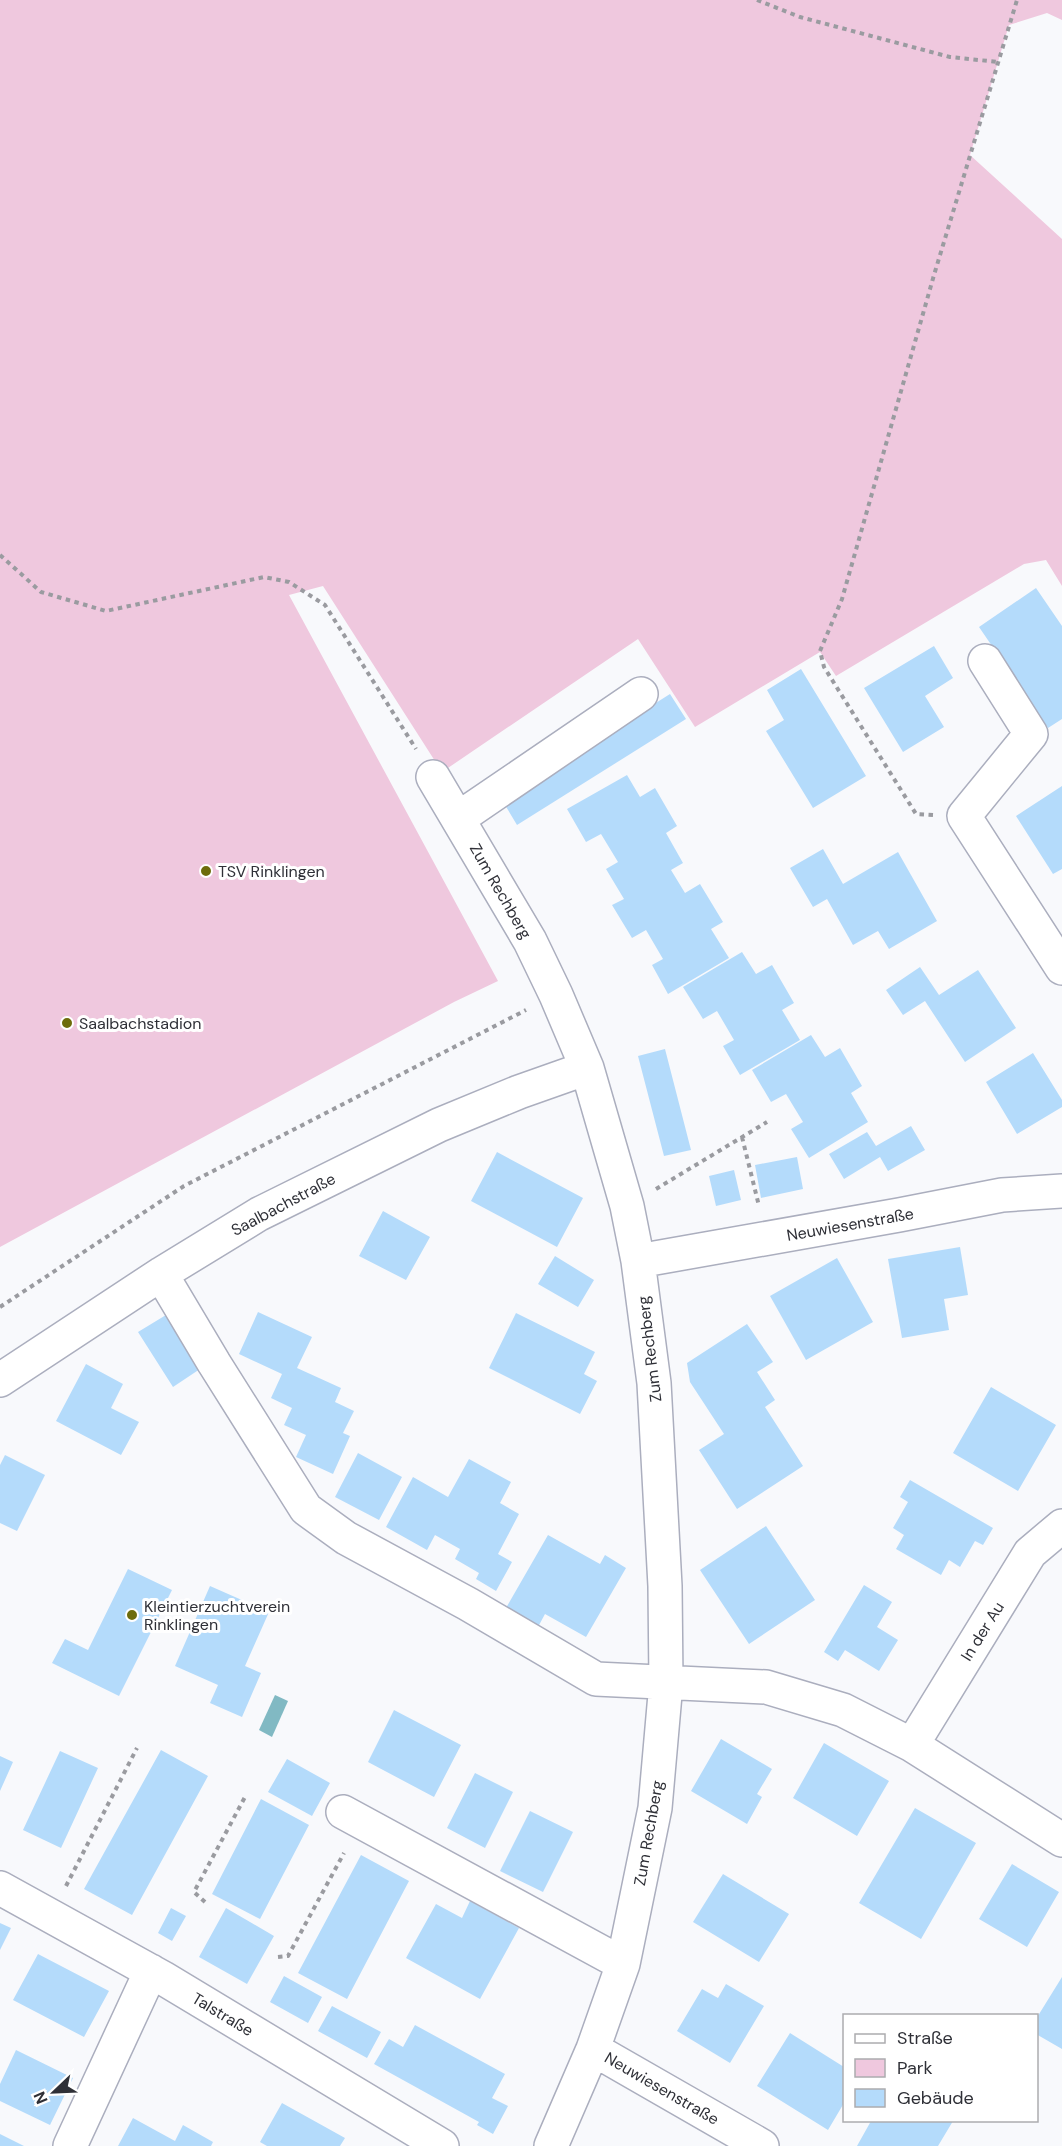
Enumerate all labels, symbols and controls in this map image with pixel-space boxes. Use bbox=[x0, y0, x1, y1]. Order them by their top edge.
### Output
street label: Zum Rechberg bbox=[465, 840, 536, 943]
place label: TSV Rinklingen bbox=[218, 861, 325, 882]
marker: TSV Rinklingen bbox=[199, 864, 213, 878]
place label: Saalbachstadion bbox=[79, 1013, 202, 1034]
marker: Saalbachstadion bbox=[60, 1016, 74, 1030]
street label: Saalbachstraße bbox=[227, 1168, 339, 1241]
street label: Neuwiesenstraße bbox=[785, 1203, 915, 1246]
street label: Zum Rechberg bbox=[633, 1295, 666, 1403]
place label: Kleintierzuchtverein Rinklingen bbox=[144, 1596, 290, 1635]
street label: In der Au bbox=[956, 1598, 1009, 1665]
marker: Kleintierzuchtverein Rinklingen bbox=[125, 1608, 139, 1622]
street label: Zum Rechberg bbox=[629, 1779, 668, 1887]
street label: Talstraße bbox=[188, 1988, 257, 2041]
legend bbox=[843, 2014, 1038, 2122]
text: Straße bbox=[897, 2026, 953, 2050]
street label: Neuwiesenstraße bbox=[601, 2047, 723, 2130]
text: Park bbox=[897, 2056, 933, 2080]
north arrow bbox=[24, 2062, 84, 2122]
text: Gebäude bbox=[897, 2086, 974, 2110]
text: N bbox=[29, 2088, 53, 2107]

